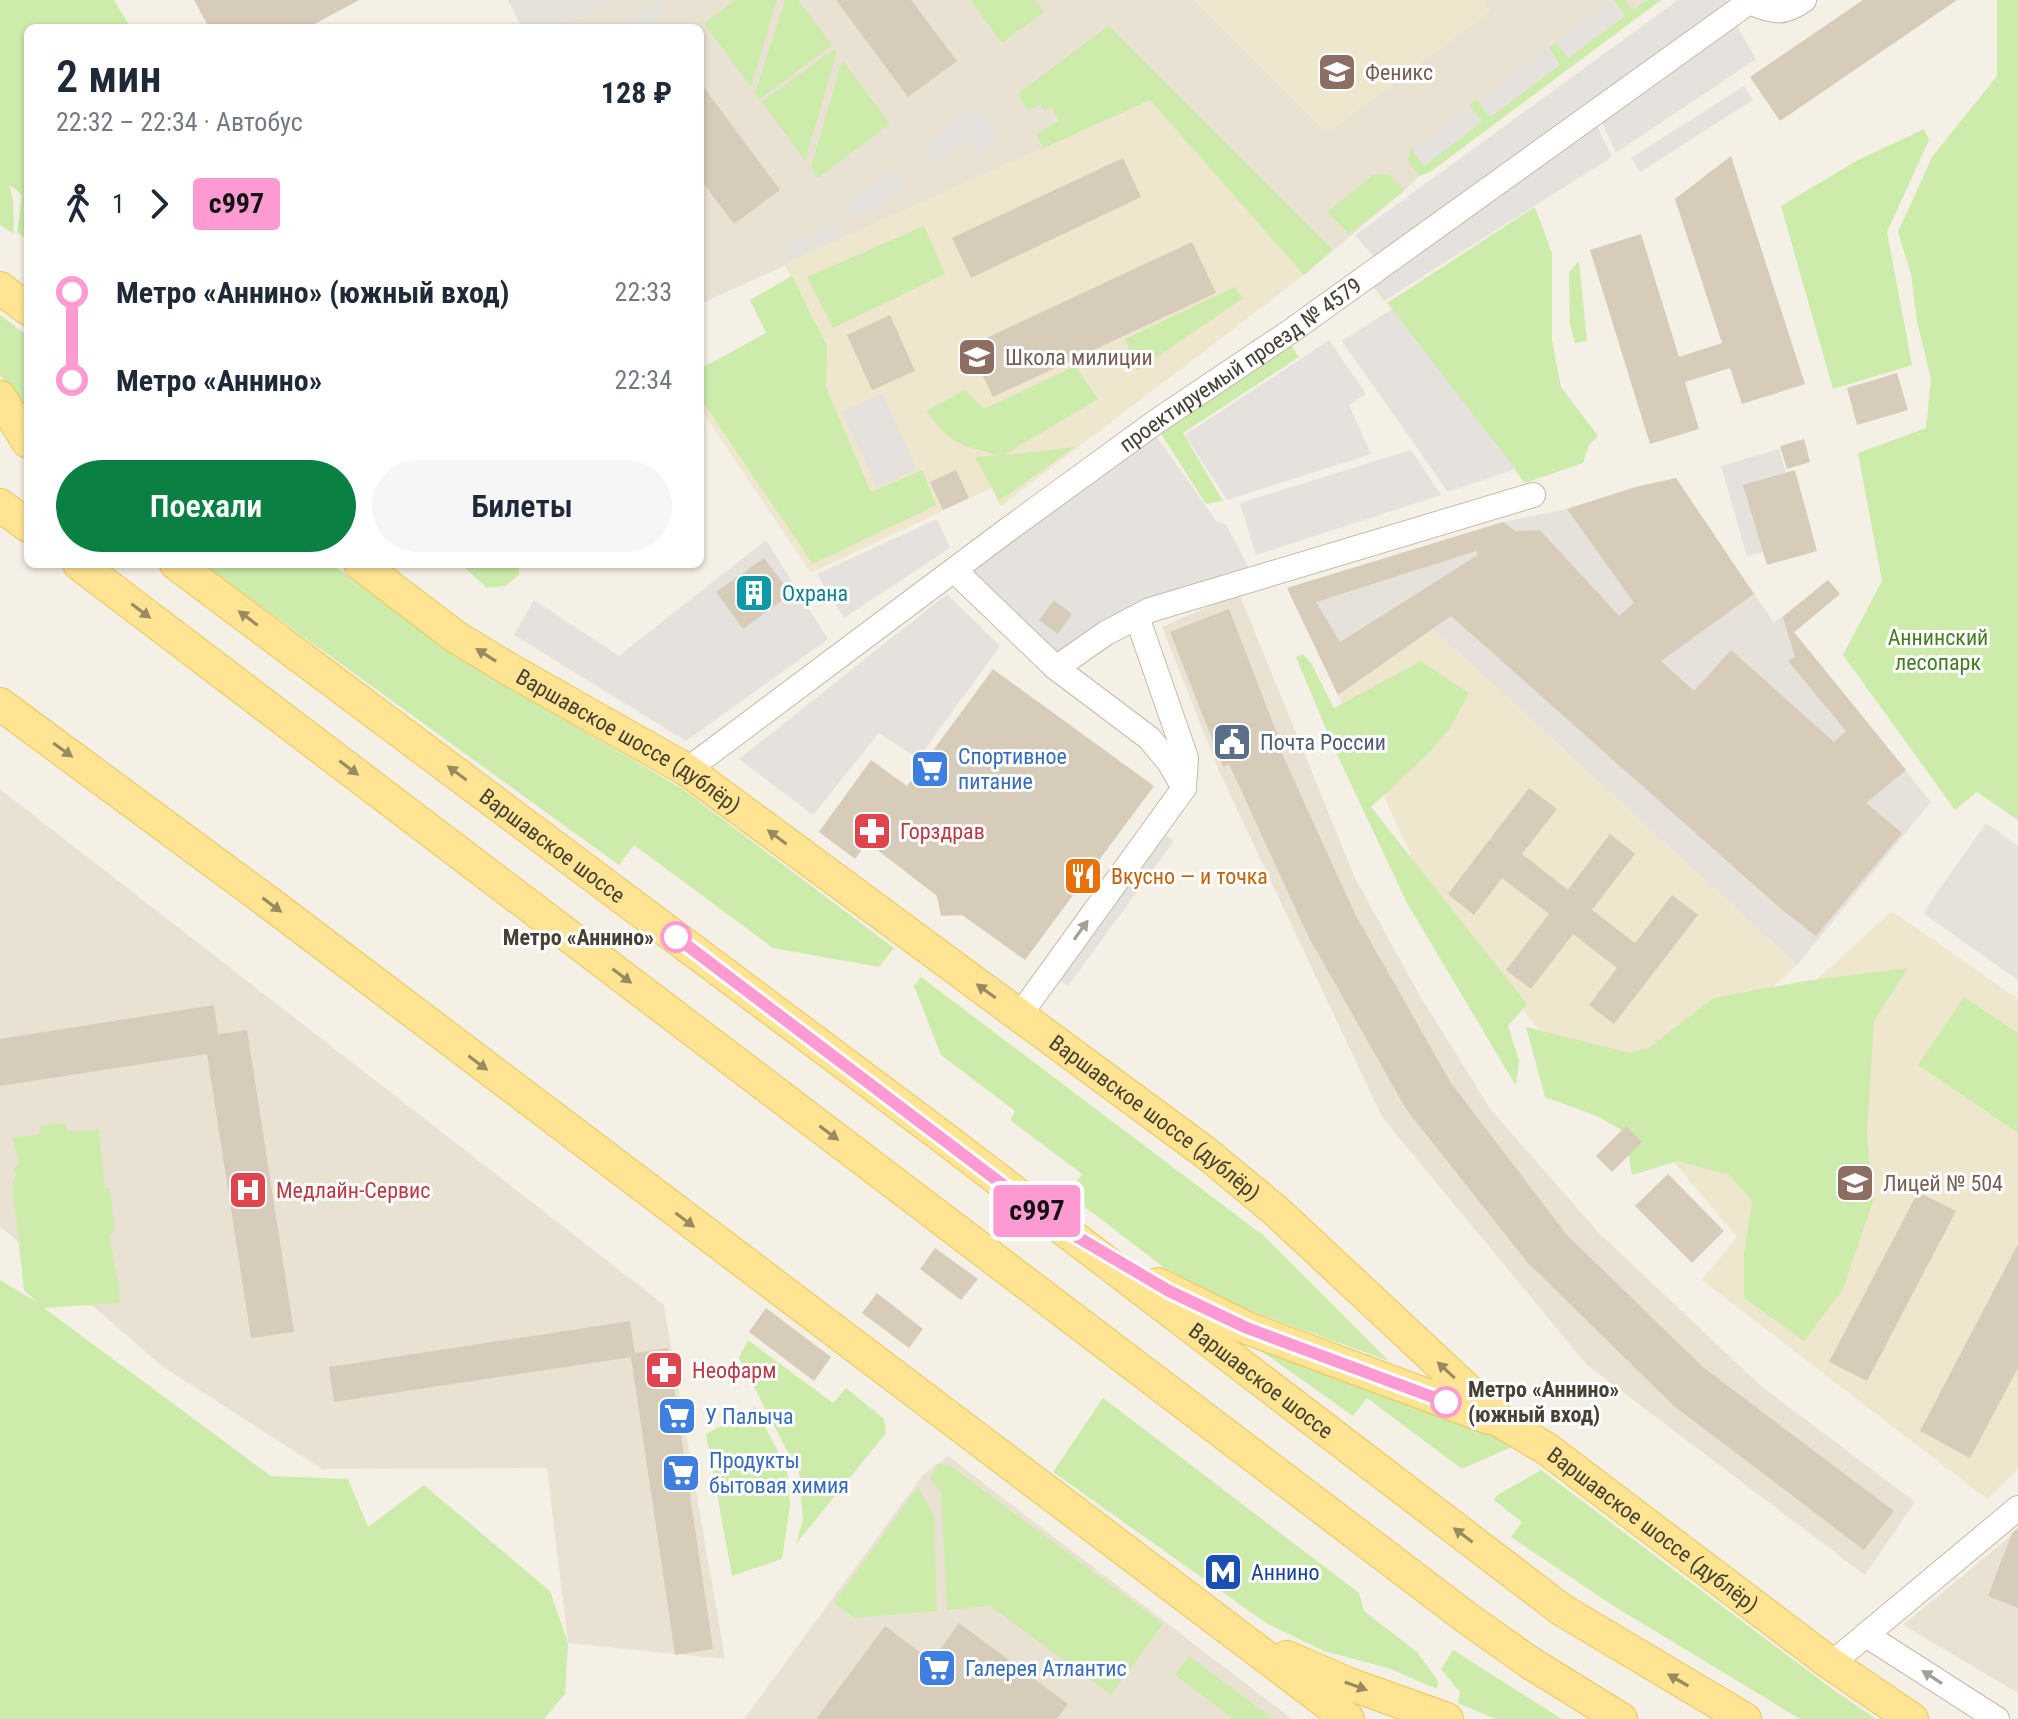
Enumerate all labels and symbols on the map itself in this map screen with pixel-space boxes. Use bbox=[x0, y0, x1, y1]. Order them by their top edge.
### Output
school or university icon: Феникс bbox=[1316, 51, 1358, 93]
place label: Феникс bbox=[1365, 60, 1433, 85]
street label: проектируемый проезд № 4579 bbox=[1114, 272, 1366, 457]
school or university icon: Школа милиции bbox=[956, 336, 998, 378]
place label: Школа милиции bbox=[1005, 345, 1153, 370]
building icon: Охрана bbox=[733, 572, 775, 614]
place label: Охрана bbox=[782, 581, 848, 606]
one-way arrow bbox=[131, 602, 152, 618]
one-way arrow bbox=[238, 610, 259, 626]
park label: Аннинский лесопарк bbox=[1888, 625, 1988, 675]
one-way arrow bbox=[475, 649, 497, 663]
street label: Варшавское шоссе (дублёр) bbox=[512, 663, 746, 819]
public building icon: Почта России bbox=[1211, 721, 1253, 763]
place label: Почта России bbox=[1260, 730, 1386, 755]
one-way arrow bbox=[52, 742, 73, 757]
place label: Спортивное питание bbox=[958, 744, 1067, 794]
supermarket icon: Спортивное питание bbox=[909, 748, 951, 790]
one-way arrow bbox=[339, 759, 359, 775]
one-way arrow bbox=[446, 766, 467, 782]
street label: Варшавское шоссе bbox=[475, 783, 630, 908]
pharmacy icon: Горздрав bbox=[851, 810, 893, 852]
place label: Горздрав bbox=[900, 819, 985, 844]
one-way arrow bbox=[767, 829, 787, 845]
restaurant icon: Вкусно — и точка bbox=[1062, 855, 1104, 897]
place label: Вкусно — и точка bbox=[1111, 864, 1268, 889]
one-way arrow bbox=[262, 896, 282, 912]
one-way arrow bbox=[1073, 919, 1089, 940]
marker: Метро «Аннино» bbox=[661, 922, 691, 952]
place label: Метро «Аннино» bbox=[503, 925, 654, 950]
one-way arrow bbox=[612, 968, 633, 984]
one-way arrow bbox=[976, 984, 996, 1000]
street label: Варшавское шоссе (дублёр) bbox=[1045, 1029, 1265, 1206]
one-way arrow bbox=[468, 1054, 488, 1070]
one-way arrow bbox=[819, 1125, 840, 1141]
school or university icon: Лицей № 504 bbox=[1834, 1162, 1876, 1204]
hospital icon: Медлайн-Сервис bbox=[227, 1169, 269, 1211]
place label: Лицей № 504 bbox=[1883, 1171, 2003, 1196]
place label: Медлайн-Сервис bbox=[276, 1178, 430, 1203]
line badge: с997 bbox=[981, 1185, 1093, 1237]
one-way arrow bbox=[675, 1211, 695, 1227]
street label: Варшавское шоссе bbox=[1184, 1317, 1338, 1443]
pharmacy icon: Неофарм bbox=[643, 1349, 685, 1391]
place label: Неофарм bbox=[692, 1358, 776, 1383]
one-way arrow bbox=[1436, 1361, 1455, 1379]
place label: Метро «Аннино» (южный вход) bbox=[1468, 1377, 1619, 1427]
marker: Метро «Аннино» (южный вход) bbox=[1431, 1387, 1461, 1417]
supermarket icon: У Палыча bbox=[656, 1395, 698, 1437]
place label: У Палыча bbox=[705, 1404, 794, 1429]
street label: Варшавское шоссе (дублёр) bbox=[1543, 1442, 1763, 1618]
place label: Продукты бытовая химия bbox=[709, 1448, 849, 1498]
supermarket icon: Продукты бытовая химия bbox=[660, 1452, 702, 1494]
one-way arrow bbox=[1452, 1527, 1473, 1543]
metro station icon: Аннино bbox=[1202, 1551, 1244, 1593]
place label: Аннино bbox=[1251, 1560, 1320, 1585]
supermarket icon: Галерея Атлантис bbox=[916, 1647, 958, 1689]
place label: Галерея Атлантис bbox=[965, 1656, 1127, 1681]
one-way arrow bbox=[1921, 1670, 1943, 1685]
one-way arrow bbox=[1667, 1673, 1689, 1687]
one-way arrow bbox=[1344, 1680, 1368, 1693]

